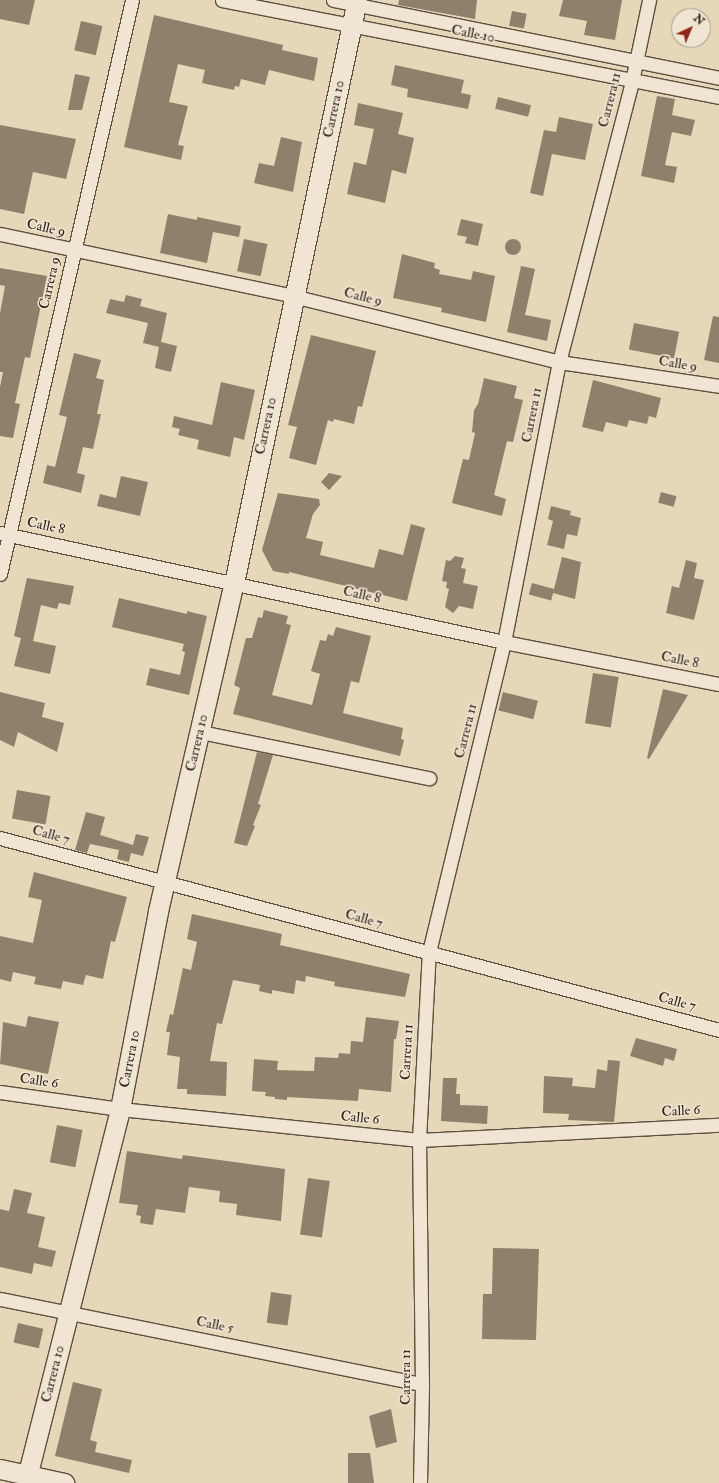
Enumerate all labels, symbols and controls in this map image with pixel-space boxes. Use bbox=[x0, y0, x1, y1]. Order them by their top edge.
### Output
north arrow bbox=[671, 8, 711, 48]
text: N bbox=[691, 12, 707, 28]
street label: Calle 10 bbox=[450, 22, 496, 46]
street label: Carrera 11 bbox=[595, 71, 625, 129]
street label: Carrera 10 bbox=[320, 79, 348, 139]
street label: Calle 9 bbox=[25, 215, 67, 241]
street label: Carrera 9 bbox=[36, 255, 64, 311]
street label: Calle 9 bbox=[342, 284, 384, 310]
street label: Calle 9 bbox=[657, 353, 699, 375]
street label: Carrera 11 bbox=[518, 386, 546, 444]
street label: Carrera 10 bbox=[252, 396, 280, 456]
street label: Calle 8 bbox=[25, 514, 67, 538]
street label: Calle 8 bbox=[341, 583, 383, 607]
street label: Calle 8 bbox=[660, 648, 700, 672]
street label: Carrera 11 bbox=[451, 702, 481, 760]
street label: Carrera 10 bbox=[182, 713, 212, 773]
street label: Calle 7 bbox=[30, 822, 72, 848]
street label: Calle 7 bbox=[343, 906, 385, 932]
street label: Calle 7 bbox=[656, 989, 698, 1015]
street label: Carrera 11 bbox=[397, 1024, 417, 1080]
street label: Carrera 10 bbox=[116, 1029, 144, 1089]
street label: Calle 6 bbox=[19, 1070, 59, 1092]
street label: Calle 6 bbox=[661, 1102, 701, 1120]
street label: Calle 6 bbox=[340, 1108, 380, 1128]
street label: Calle 5 bbox=[195, 1313, 235, 1337]
street label: Carrera 10 bbox=[38, 1344, 68, 1404]
street label: Carrera 11 bbox=[398, 1349, 414, 1405]

